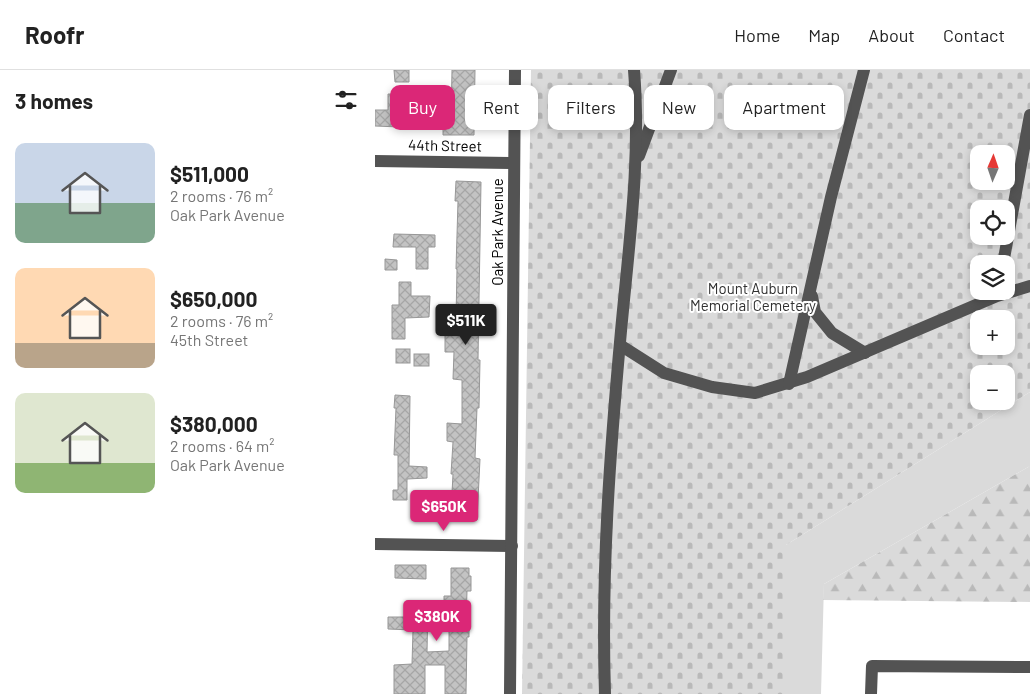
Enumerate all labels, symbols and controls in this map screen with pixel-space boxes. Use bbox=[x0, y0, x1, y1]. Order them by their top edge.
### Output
text: Roofr bbox=[25, 20, 84, 49]
text: Home bbox=[734, 24, 780, 46]
text: Map bbox=[808, 24, 840, 46]
text: About bbox=[868, 24, 915, 46]
text: Contact bbox=[943, 24, 1005, 46]
chip: Buy bbox=[390, 85, 455, 130]
chip: Rent bbox=[465, 85, 538, 130]
chip: Filters bbox=[548, 85, 634, 130]
chip: New bbox=[644, 85, 714, 130]
chip: Apartment bbox=[724, 85, 844, 130]
icon: filters bbox=[332, 86, 360, 114]
text: 3 homes bbox=[15, 88, 93, 113]
street label: 44th Street bbox=[408, 135, 482, 155]
north arrow bbox=[970, 145, 1015, 190]
map controls bbox=[970, 145, 1015, 410]
text: $511,000 bbox=[170, 161, 249, 186]
icon: home bbox=[55, 163, 115, 223]
street label: Oak Park Avenue bbox=[488, 178, 506, 286]
text: 2 rooms · 76 m² bbox=[170, 186, 273, 205]
button: locate bbox=[970, 200, 1015, 245]
text: Oak Park Avenue bbox=[170, 205, 285, 224]
button: layers bbox=[970, 255, 1015, 300]
park label: Mount Auburn Memorial Cemetery bbox=[690, 279, 816, 314]
text: $650,000 bbox=[170, 286, 258, 311]
icon: home bbox=[55, 288, 115, 348]
pin: $511K bbox=[431, 304, 501, 346]
text: $511K bbox=[446, 310, 486, 329]
button: + bbox=[970, 310, 1015, 355]
text: 2 rooms · 76 m² bbox=[170, 311, 273, 330]
text: 45th Street bbox=[170, 330, 248, 349]
button: − bbox=[970, 365, 1015, 410]
text: $380,000 bbox=[170, 411, 258, 436]
icon: home bbox=[55, 413, 115, 473]
text: 2 rooms · 64 m² bbox=[170, 436, 274, 455]
text: Oak Park Avenue bbox=[170, 455, 285, 474]
pin: $650K bbox=[409, 490, 479, 532]
text: $650K bbox=[421, 496, 467, 515]
pin: $380K bbox=[402, 600, 472, 642]
text: $380K bbox=[414, 606, 460, 625]

